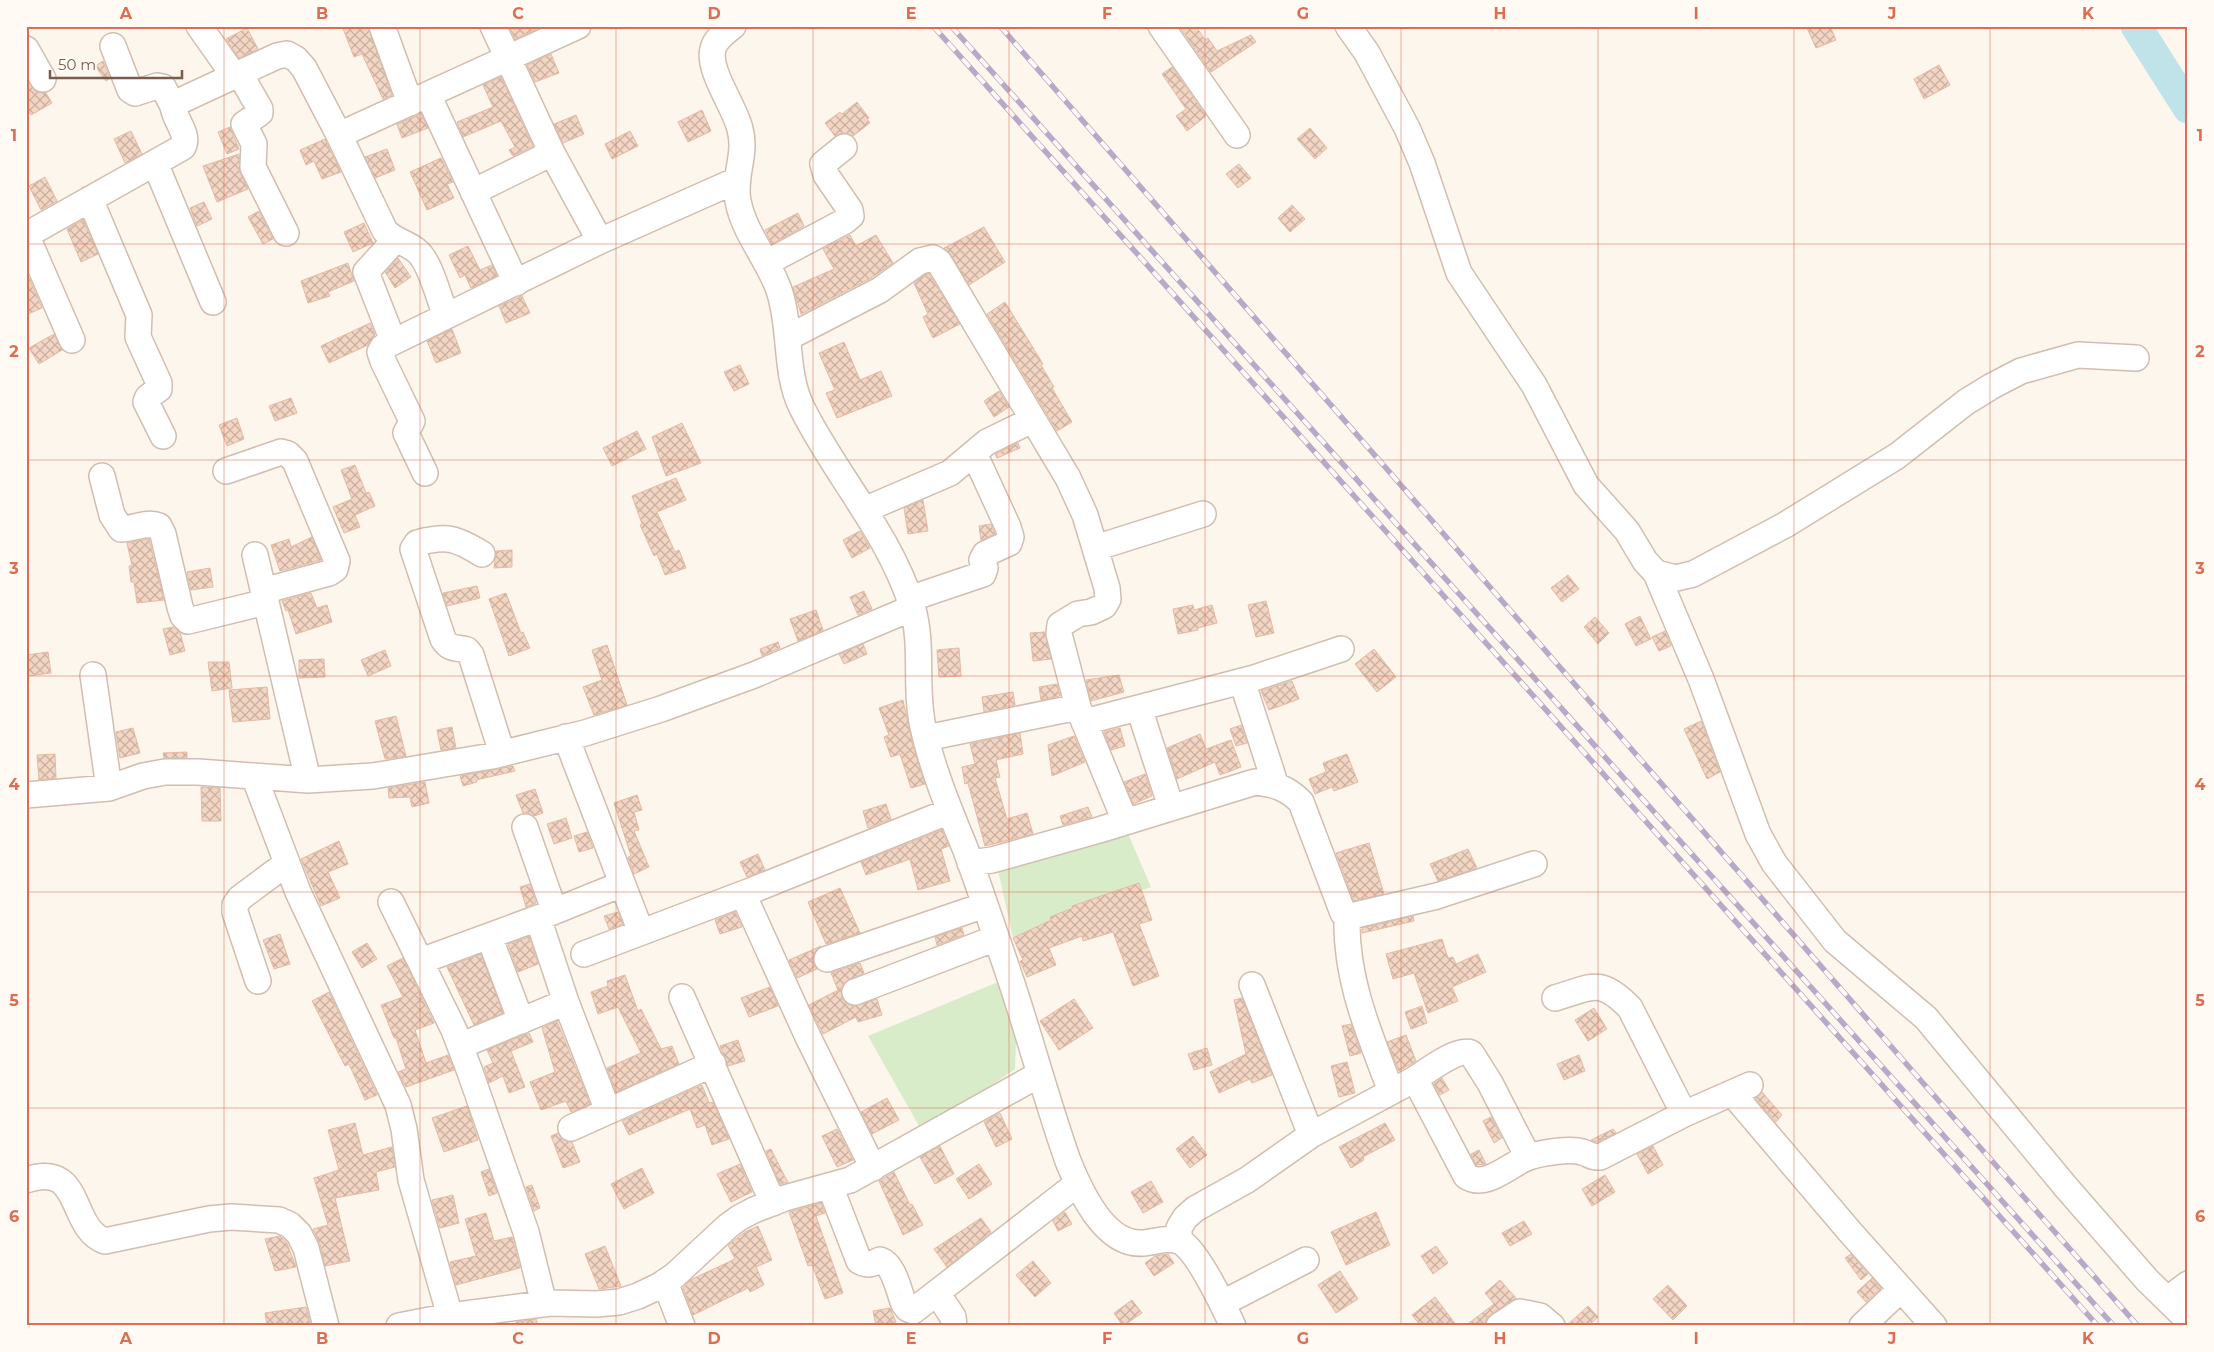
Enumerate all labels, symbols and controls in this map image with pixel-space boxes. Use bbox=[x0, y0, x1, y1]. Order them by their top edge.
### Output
text: A bbox=[119, 4, 133, 23]
text: B bbox=[316, 4, 328, 23]
text: C bbox=[512, 4, 524, 23]
text: D bbox=[707, 4, 721, 23]
text: E bbox=[906, 4, 916, 23]
text: F bbox=[1102, 4, 1112, 23]
text: G bbox=[1297, 4, 1309, 23]
text: H bbox=[1494, 4, 1506, 23]
text: I bbox=[1693, 4, 1699, 23]
text: J bbox=[1887, 4, 1896, 23]
text: K bbox=[2082, 4, 2095, 23]
scale bar bbox=[50, 48, 182, 80]
text: 50 m bbox=[58, 55, 96, 74]
text: 1 bbox=[11, 126, 17, 145]
text: 1 bbox=[2197, 126, 2203, 145]
text: 2 bbox=[9, 342, 19, 361]
text: 2 bbox=[2195, 342, 2205, 361]
text: 3 bbox=[8, 559, 19, 578]
text: 3 bbox=[2194, 559, 2205, 578]
text: 4 bbox=[8, 775, 20, 794]
text: 4 bbox=[2194, 775, 2206, 794]
text: 5 bbox=[9, 991, 19, 1010]
text: 5 bbox=[2195, 991, 2205, 1010]
text: 6 bbox=[9, 1207, 19, 1226]
text: 6 bbox=[2195, 1207, 2205, 1226]
text: A bbox=[119, 1329, 133, 1348]
text: B bbox=[316, 1329, 328, 1348]
text: C bbox=[512, 1329, 524, 1348]
text: D bbox=[707, 1329, 721, 1348]
text: E bbox=[906, 1329, 916, 1348]
text: F bbox=[1102, 1329, 1112, 1348]
text: G bbox=[1297, 1329, 1309, 1348]
text: H bbox=[1494, 1329, 1506, 1348]
text: I bbox=[1693, 1329, 1699, 1348]
text: J bbox=[1887, 1329, 1896, 1348]
text: K bbox=[2082, 1329, 2095, 1348]

